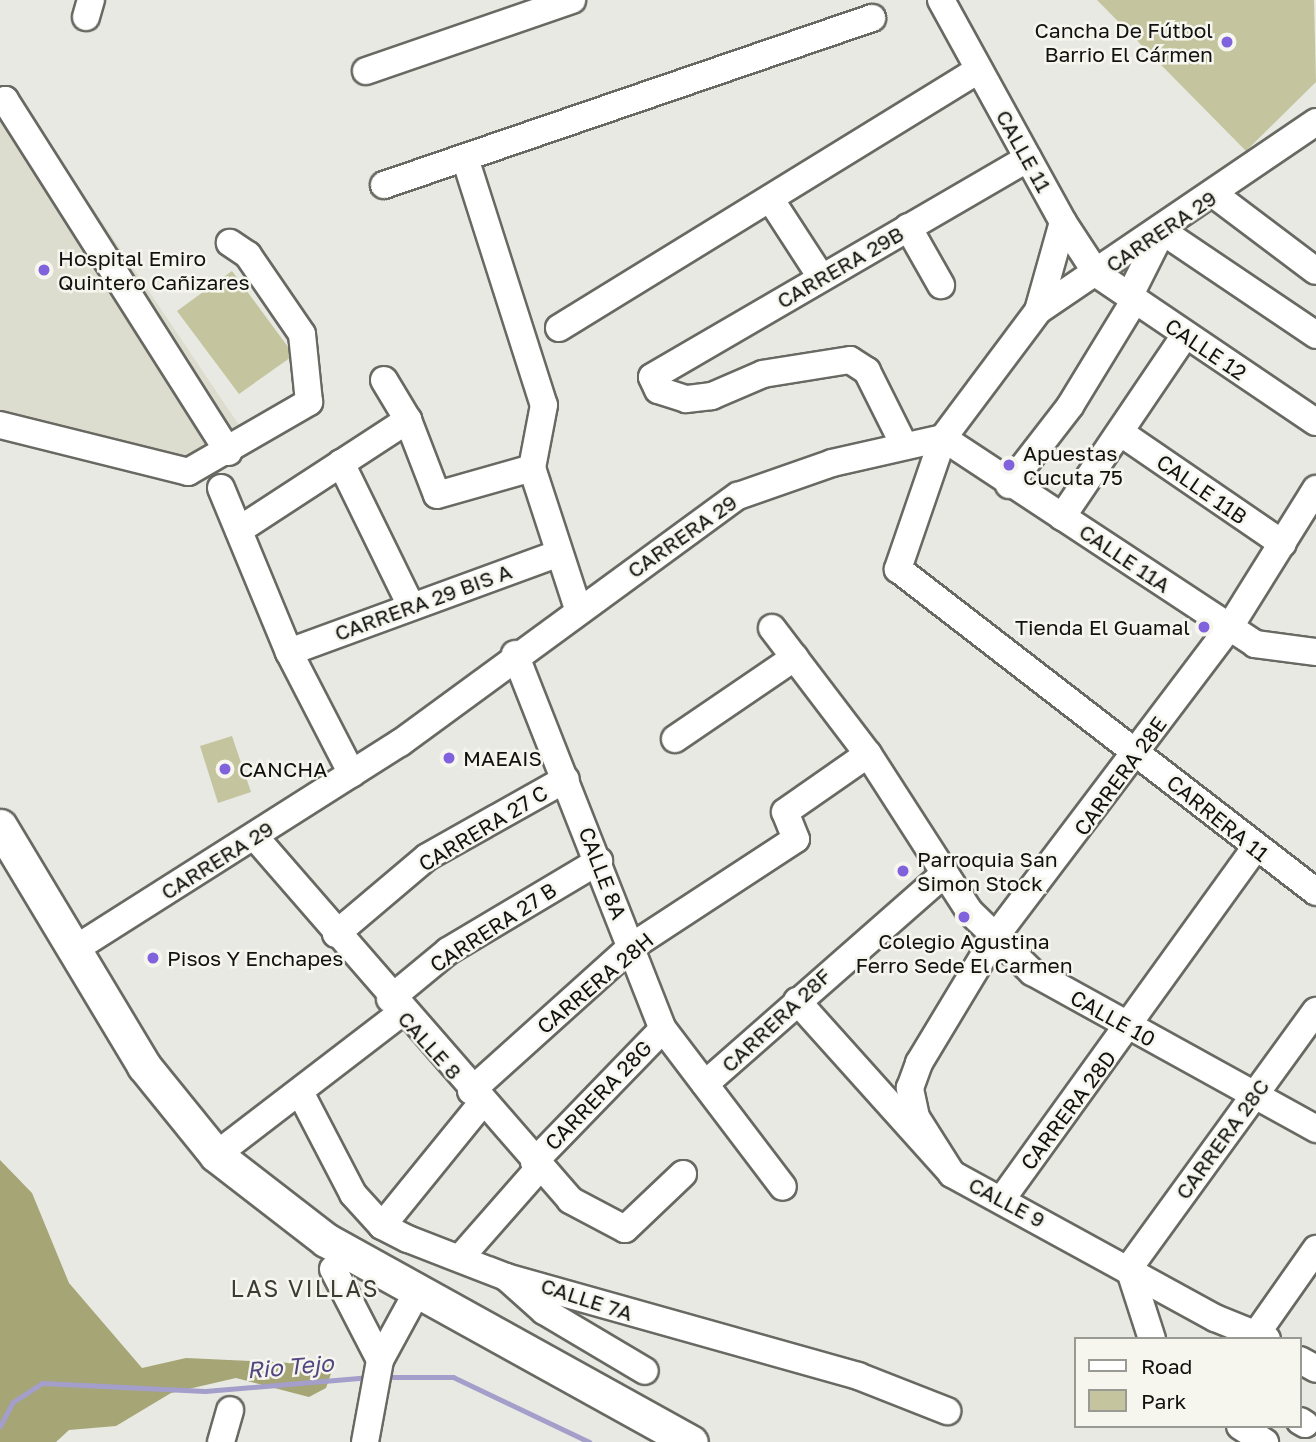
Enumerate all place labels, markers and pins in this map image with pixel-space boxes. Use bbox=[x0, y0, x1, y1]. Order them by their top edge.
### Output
place label: Cancha De Fútbol Barrio El Cármen bbox=[1035, 17, 1213, 67]
marker: Cancha De Fútbol Barrio El Cármen bbox=[1219, 34, 1235, 50]
place label: Hospital Emiro Quintero Cañizares bbox=[58, 245, 250, 295]
marker: Hospital Emiro Quintero Cañizares bbox=[36, 262, 52, 278]
place label: Apuestas Cucuta 75 bbox=[1023, 440, 1123, 490]
marker: Apuestas Cucuta 75 bbox=[1001, 457, 1017, 473]
place label: Tienda El Guamal bbox=[1015, 614, 1190, 640]
marker: Tienda El Guamal bbox=[1196, 619, 1212, 635]
place label: MAEAIS bbox=[463, 745, 542, 771]
marker: MAEAIS bbox=[441, 750, 457, 766]
place label: CANCHA bbox=[239, 756, 327, 782]
marker: CANCHA bbox=[217, 761, 233, 777]
place label: Parroquia San Simon Stock bbox=[917, 846, 1058, 896]
marker: Parroquia San Simon Stock bbox=[895, 863, 911, 879]
marker: Colegio Agustina Ferro Sede El Carmen bbox=[956, 909, 972, 925]
place label: Colegio Agustina Ferro Sede El Carmen bbox=[855, 928, 1073, 978]
place label: Pisos Y Enchapes bbox=[167, 945, 343, 971]
marker: Pisos Y Enchapes bbox=[145, 950, 161, 966]

